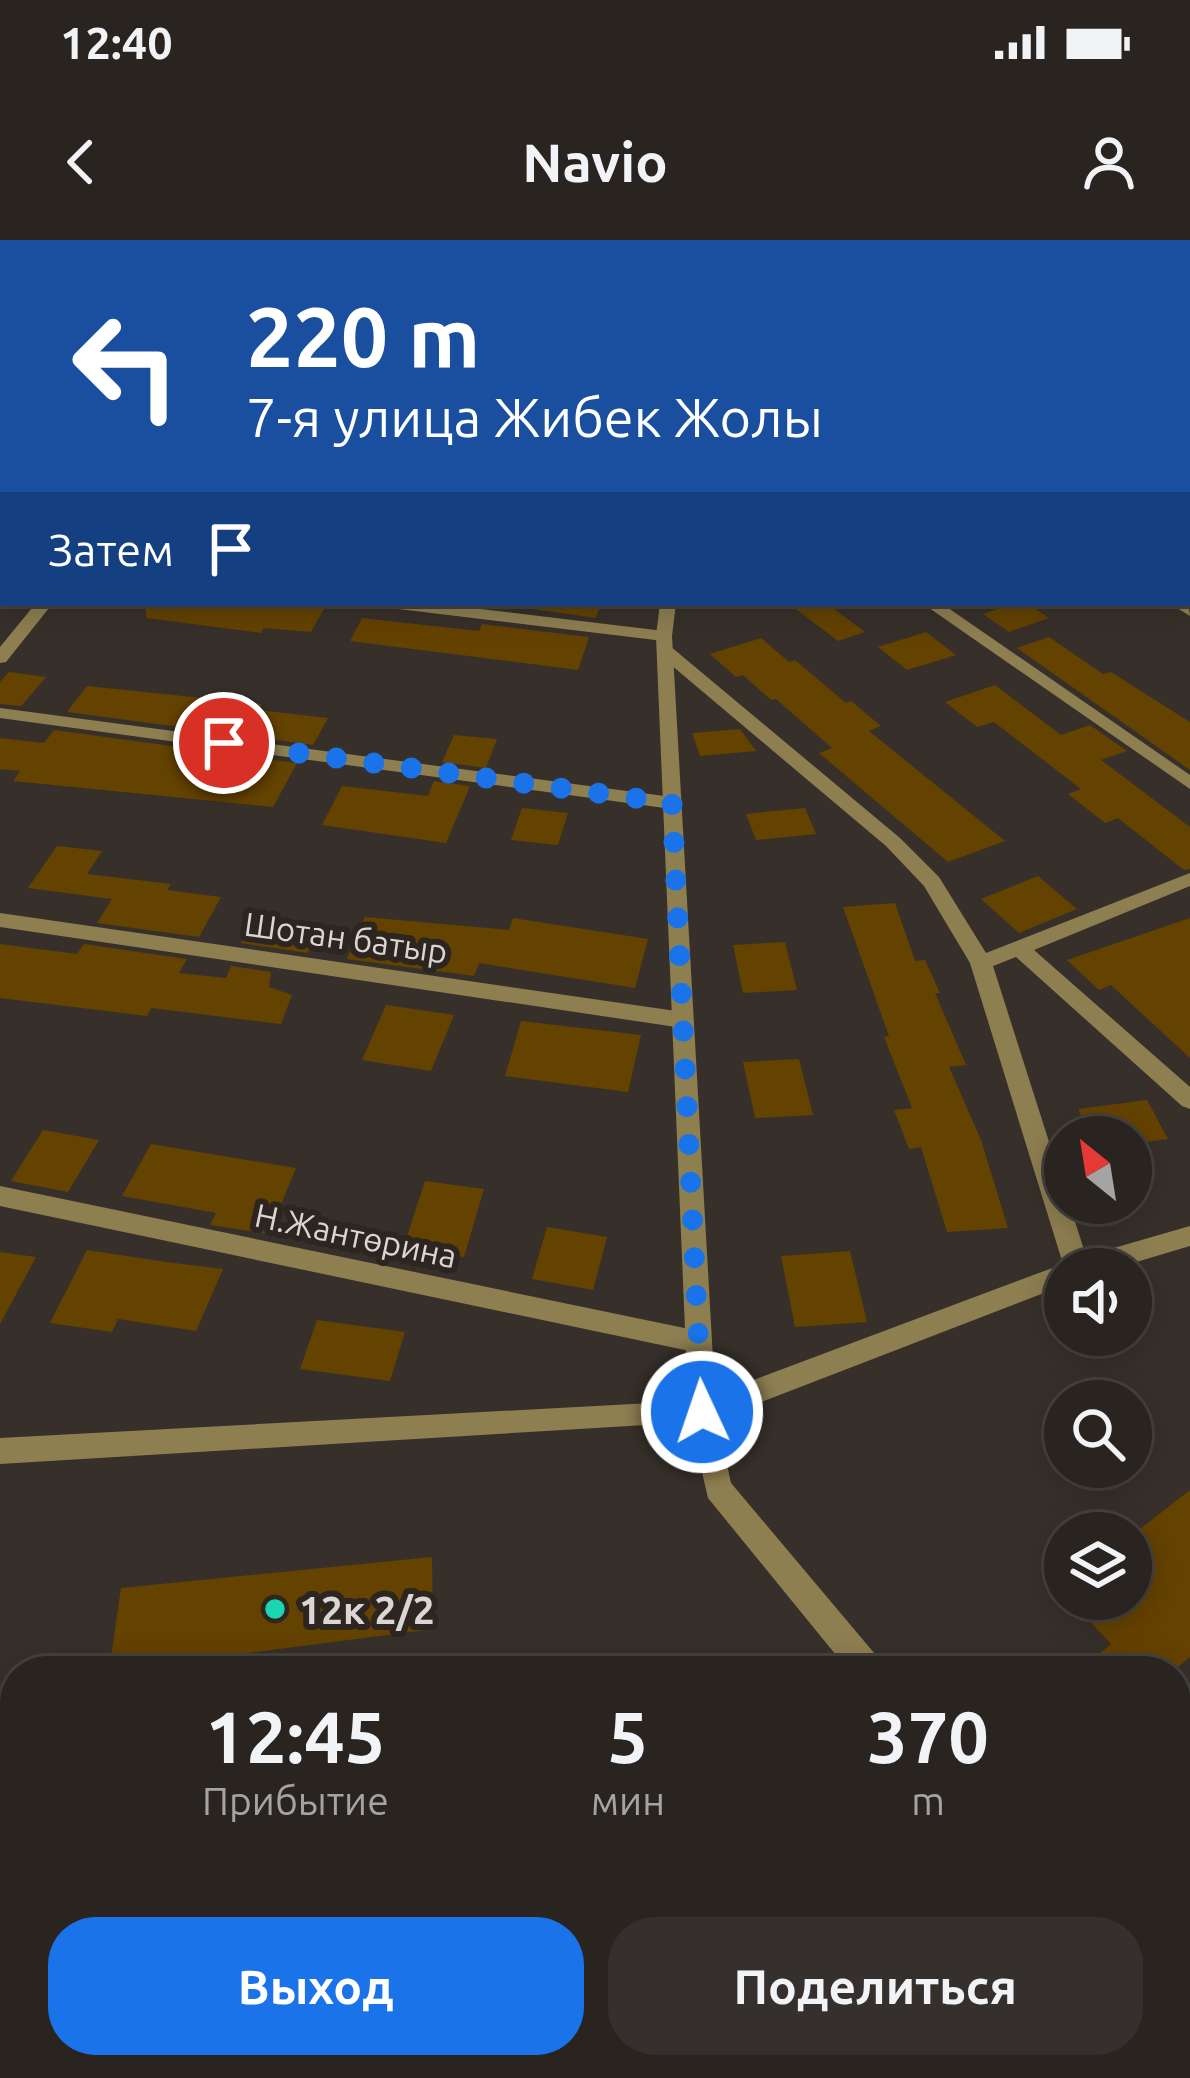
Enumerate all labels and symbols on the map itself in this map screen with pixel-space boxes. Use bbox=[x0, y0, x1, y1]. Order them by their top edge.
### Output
pin bbox=[173, 692, 275, 794]
street label: Шотан батыр bbox=[242, 904, 450, 970]
north arrow bbox=[1044, 1116, 1152, 1224]
street label: Н.Жантөрина bbox=[252, 1196, 460, 1274]
position arrow bbox=[639, 1349, 765, 1475]
place label: 12к 2/2 bbox=[299, 1588, 435, 1631]
marker: 12к 2/2 bbox=[262, 1596, 288, 1622]

